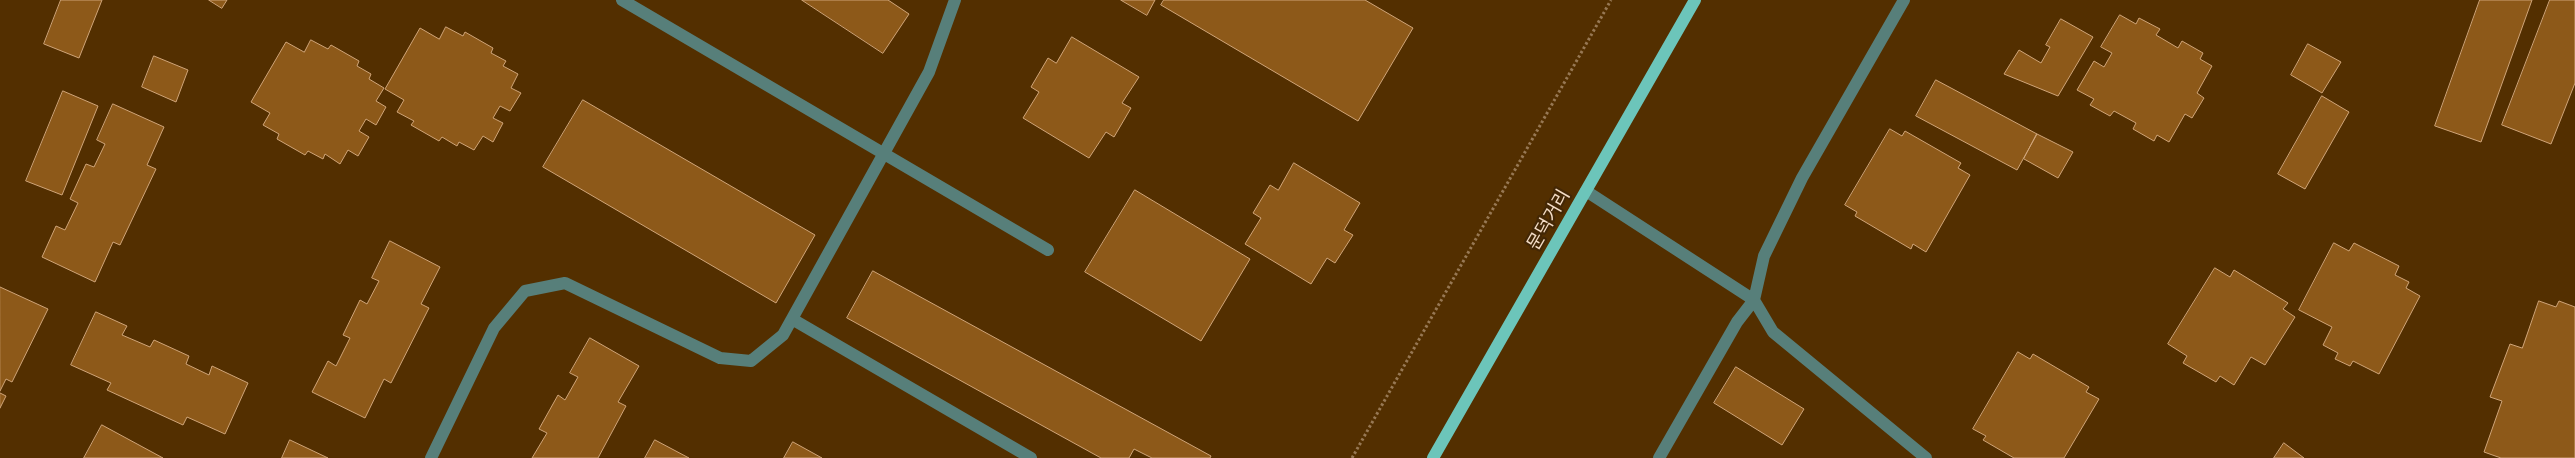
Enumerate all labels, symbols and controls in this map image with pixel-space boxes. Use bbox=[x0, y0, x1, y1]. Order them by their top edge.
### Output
street label: 문덕거리 bbox=[1523, 186, 1575, 254]

